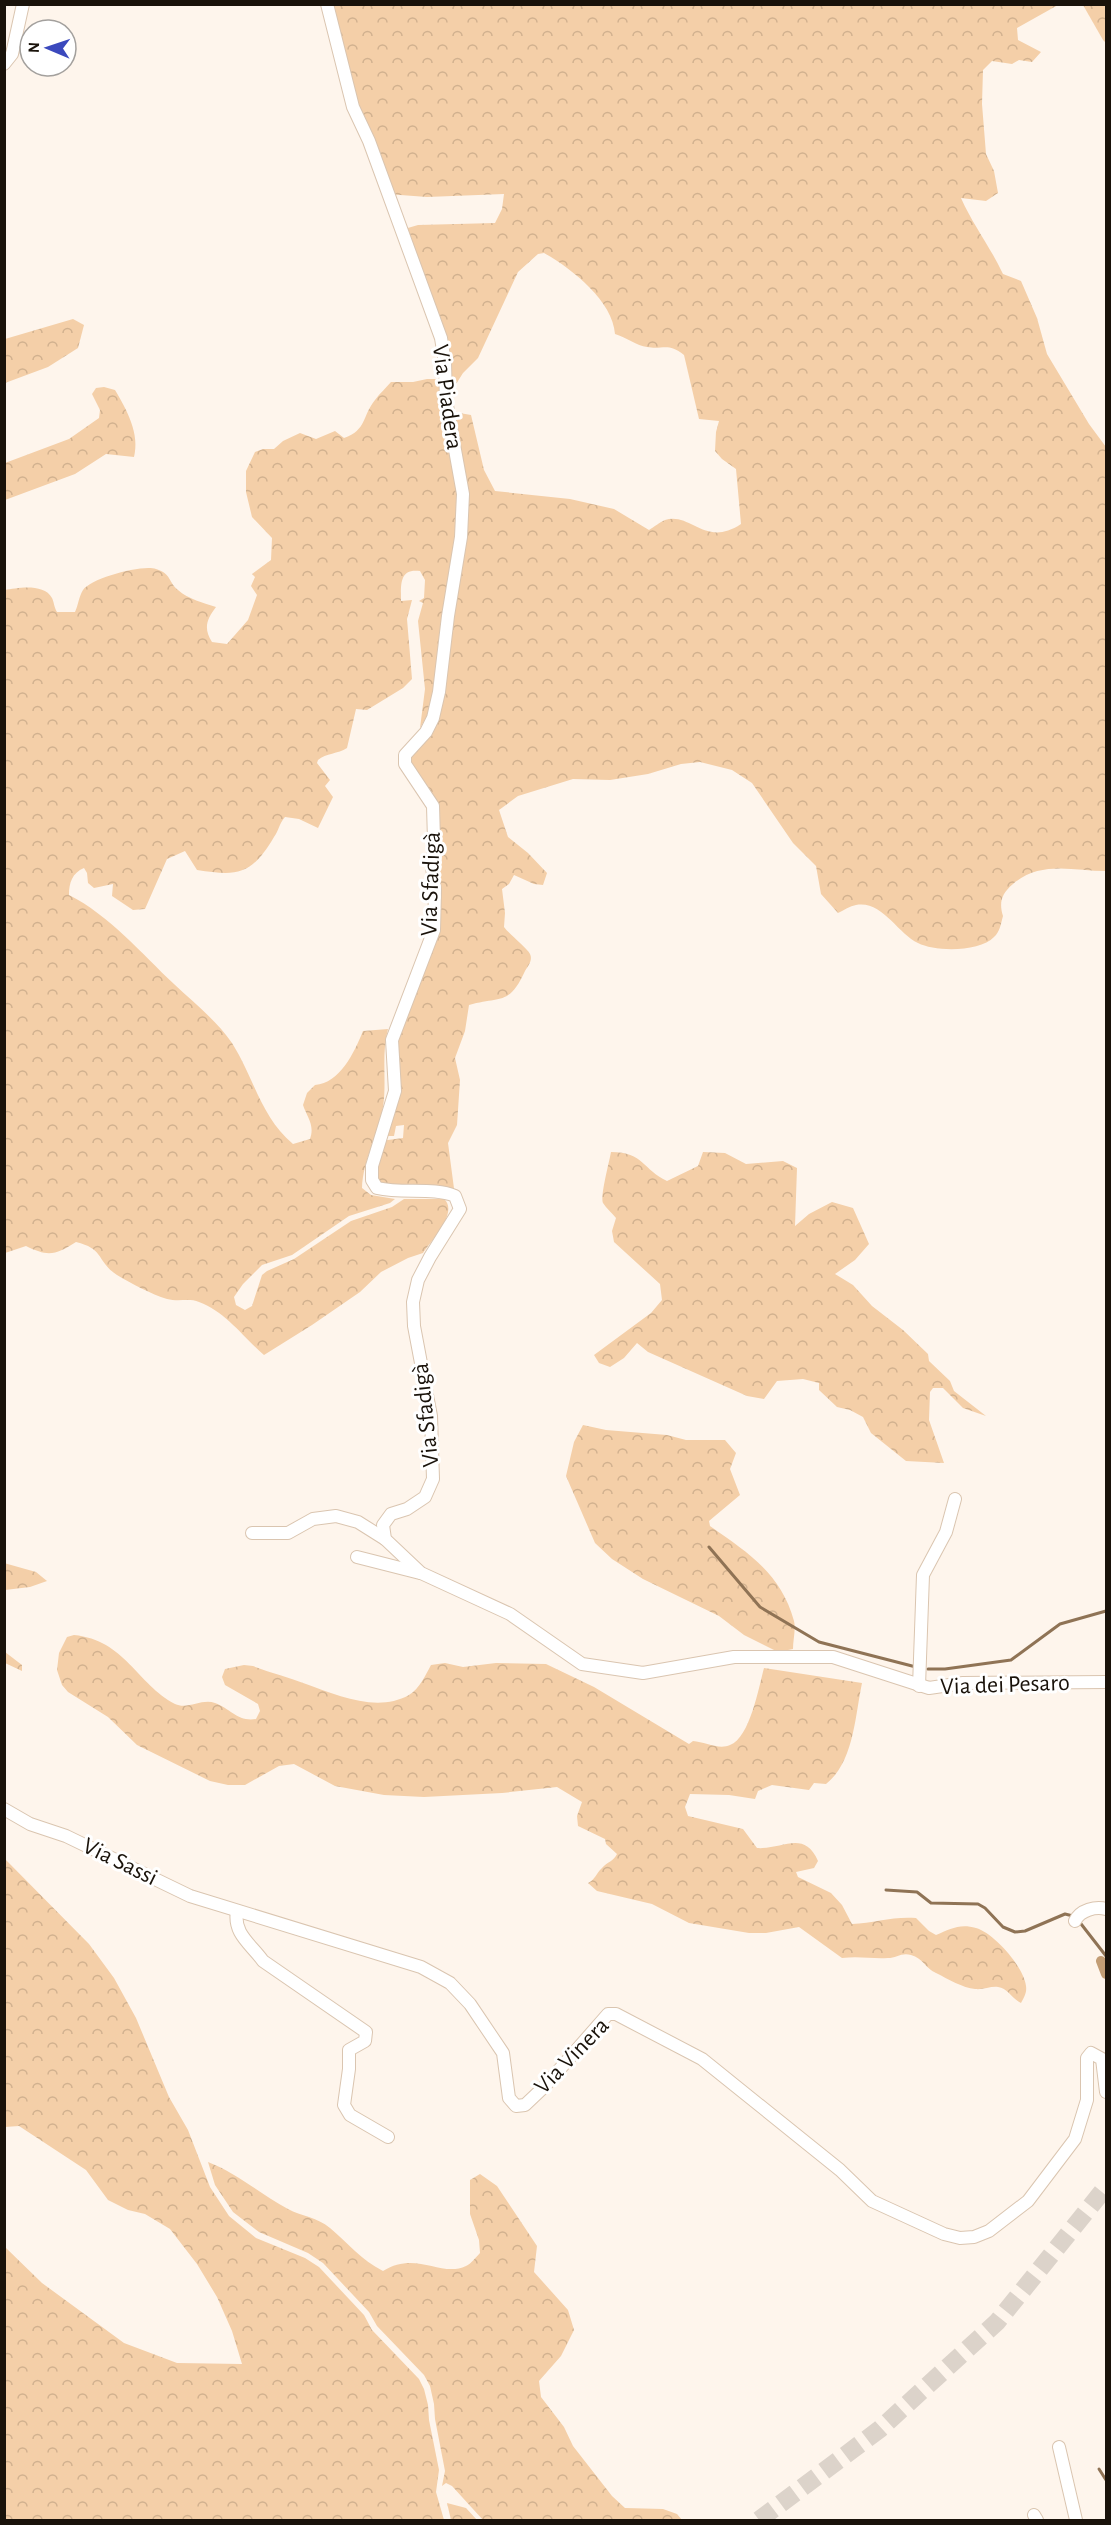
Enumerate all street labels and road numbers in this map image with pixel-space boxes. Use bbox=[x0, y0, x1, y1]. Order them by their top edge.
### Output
street label: Via Piadera bbox=[428, 343, 466, 451]
street label: Via Sfadigà bbox=[417, 831, 445, 937]
street label: Via Sfadigà bbox=[409, 1362, 443, 1468]
street label: Via dei Pesaro bbox=[940, 1671, 1070, 1699]
street label: Via Sassi bbox=[79, 1834, 161, 1890]
street label: Via Vinera bbox=[530, 2013, 614, 2099]

